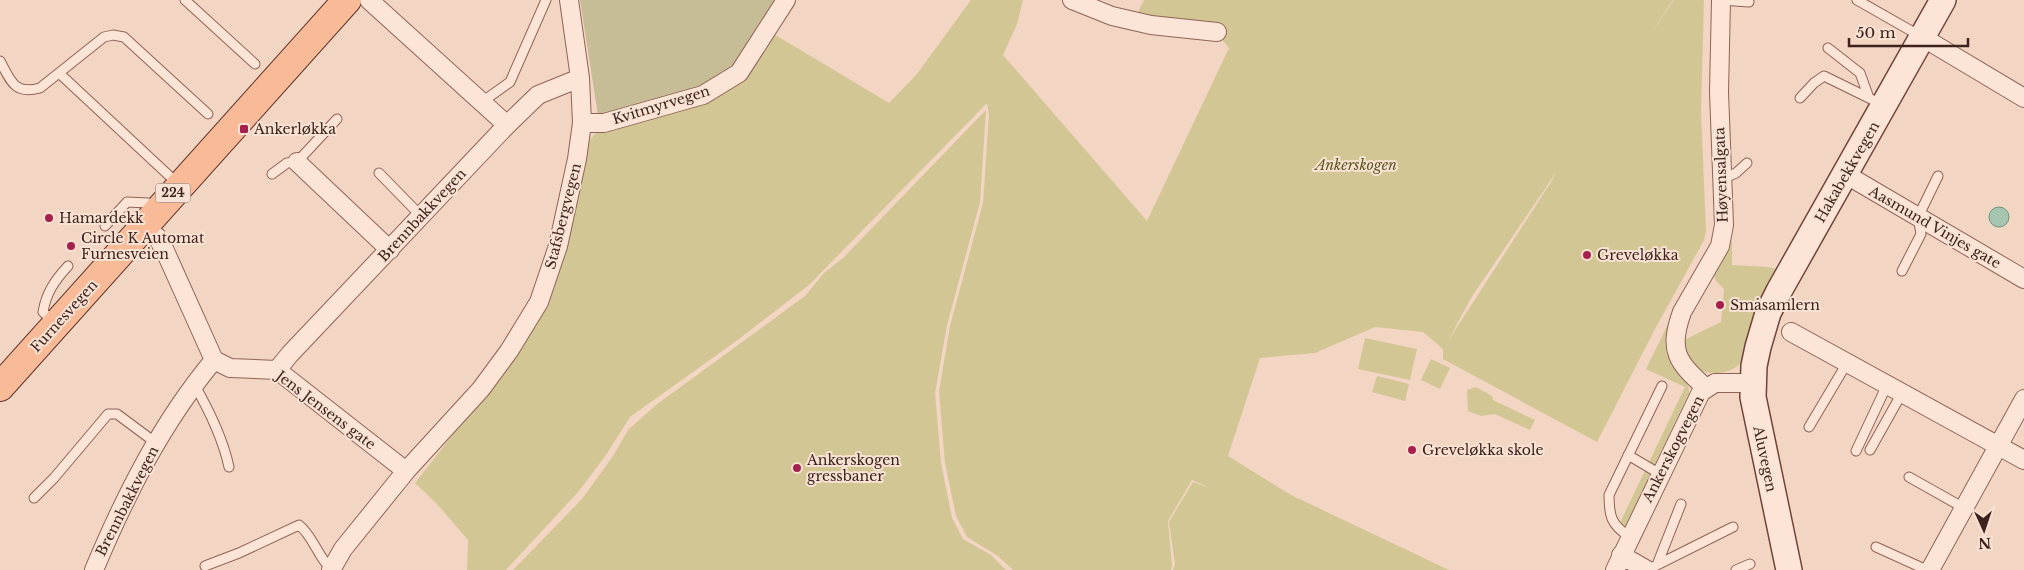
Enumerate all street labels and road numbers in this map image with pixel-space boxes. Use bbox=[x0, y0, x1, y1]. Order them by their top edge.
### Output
street label: Kvitmyrvegen bbox=[610, 82, 712, 128]
street label: Hakabekkvegen bbox=[1811, 118, 1883, 226]
street label: Høyensalgata bbox=[1710, 127, 1732, 223]
street label: Stafsbergvegen bbox=[541, 161, 585, 271]
street label: Brennbakkvegen bbox=[374, 164, 470, 265]
street label: Aasmund Vinjes gate bbox=[1865, 181, 2004, 272]
road number: 224 bbox=[156, 184, 190, 202]
street label: Furnesvegen bbox=[27, 276, 102, 356]
street label: Jens Jensens gate bbox=[271, 366, 379, 453]
street label: Ankerskogvegen bbox=[1638, 392, 1708, 506]
street label: Aluvegen bbox=[1749, 423, 1781, 494]
street label: Brennbakkvegen bbox=[92, 443, 163, 559]

